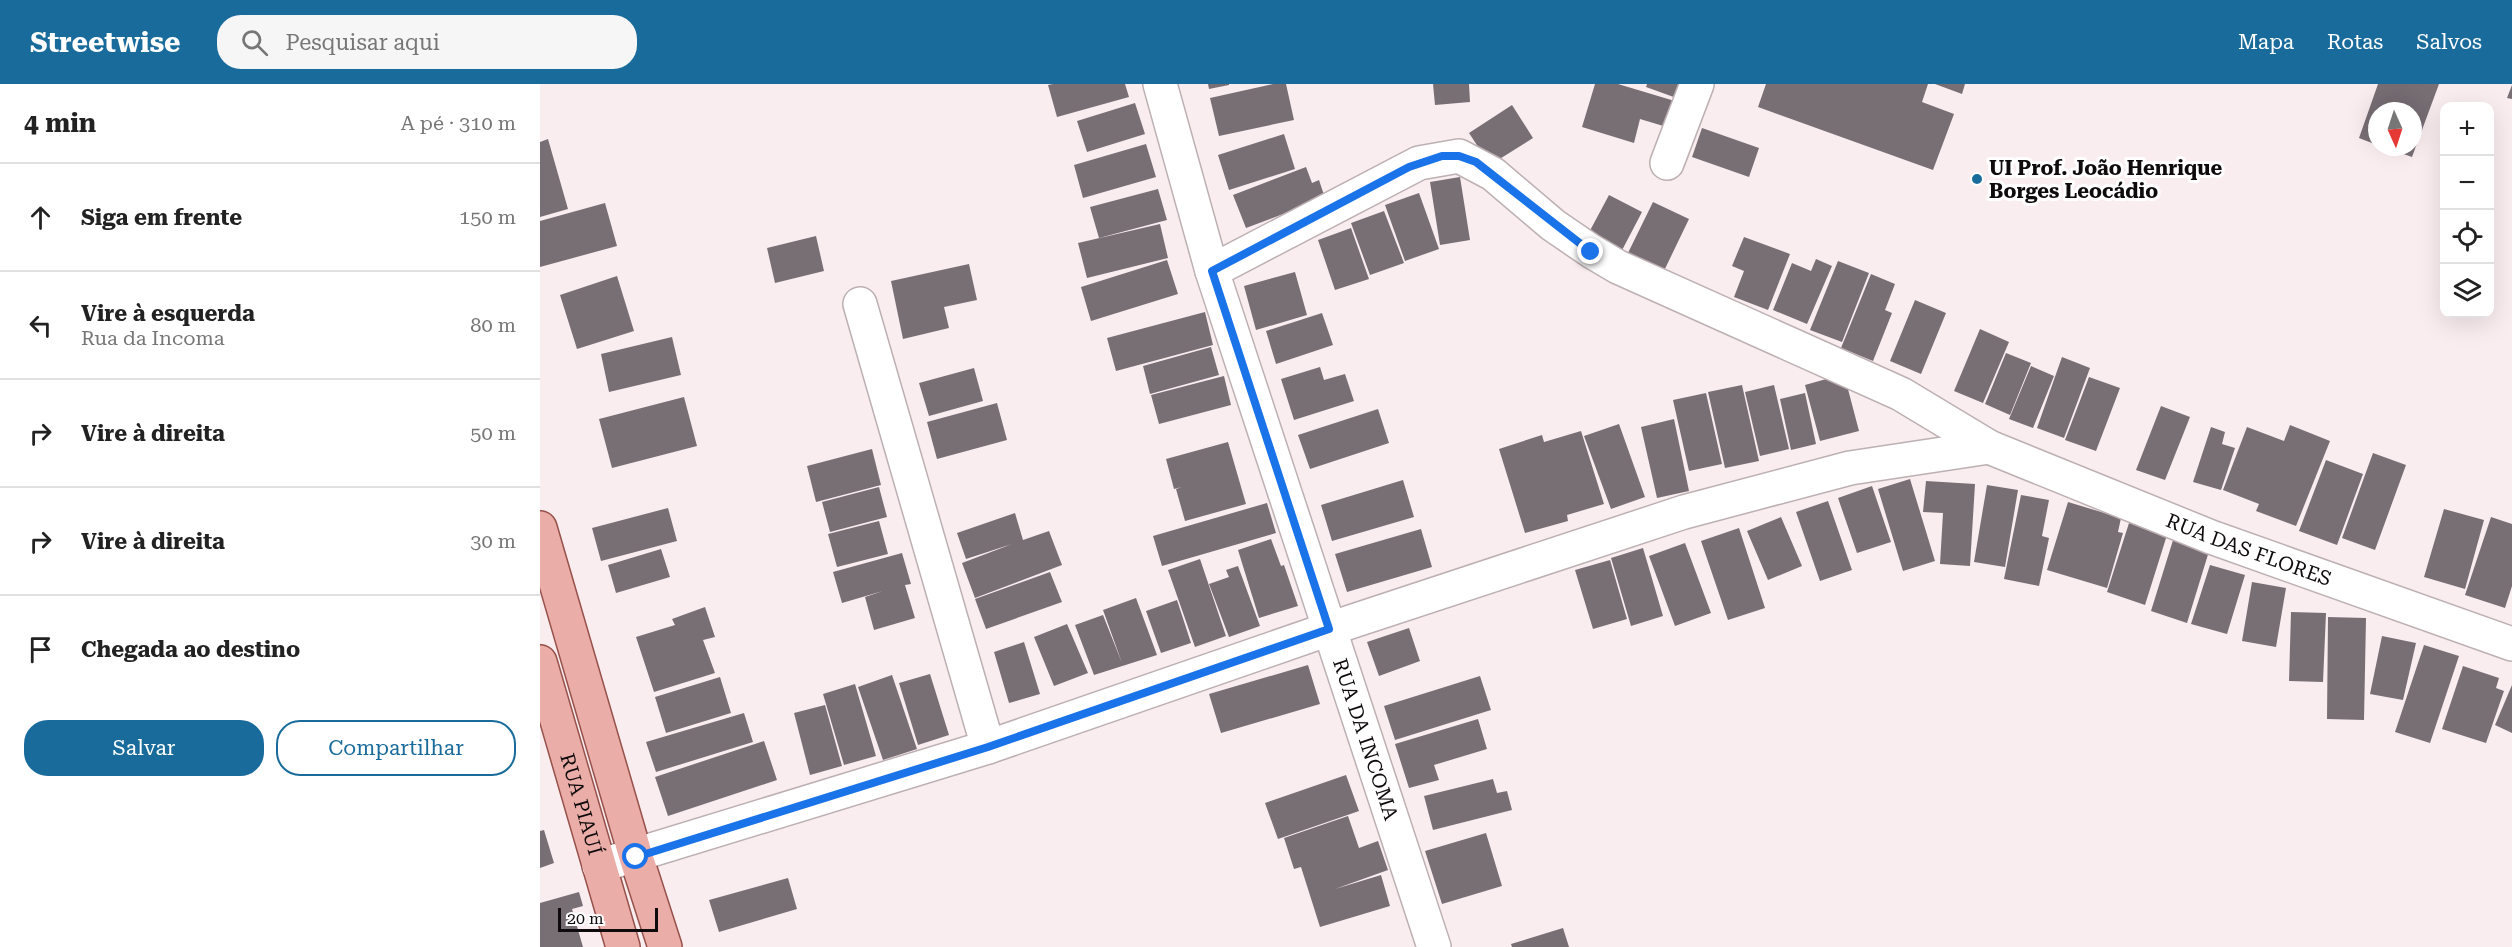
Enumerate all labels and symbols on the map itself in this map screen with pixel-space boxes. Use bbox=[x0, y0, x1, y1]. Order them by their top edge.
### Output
north arrow bbox=[2368, 102, 2422, 156]
place label: UI Prof. João Henrique Borges Leocádio bbox=[1989, 156, 2222, 203]
marker: UI Prof. João Henrique Borges Leocádio bbox=[1970, 172, 1984, 186]
route end bbox=[1577, 238, 1603, 264]
street label: RUA DAS FLORES bbox=[2163, 508, 2335, 591]
street label: RUA DA INCOMA bbox=[1328, 655, 1404, 823]
street label: RUA PIAUÍ bbox=[555, 750, 608, 858]
route start bbox=[622, 843, 648, 869]
scale bar bbox=[558, 905, 658, 932]

